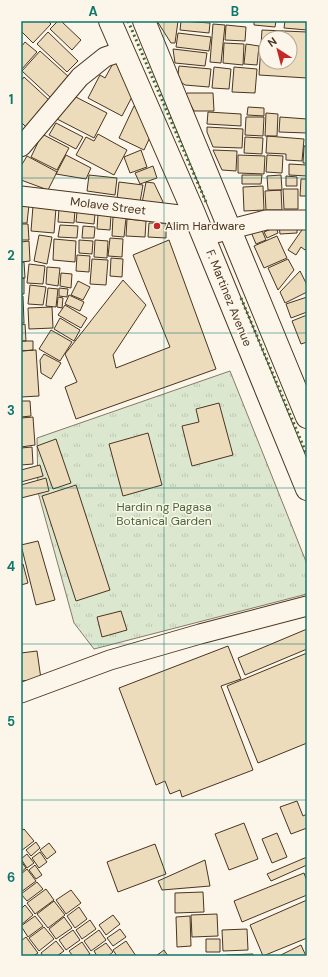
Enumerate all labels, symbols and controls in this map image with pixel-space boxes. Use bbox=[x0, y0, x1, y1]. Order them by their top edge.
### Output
text: A bbox=[88, 3, 98, 20]
text: B bbox=[231, 3, 239, 20]
north arrow bbox=[258, 30, 298, 70]
text: N bbox=[265, 34, 279, 50]
text: 1 bbox=[9, 91, 13, 108]
street label: Molave Street bbox=[69, 193, 147, 219]
place label: Alim Hardware bbox=[165, 218, 246, 234]
marker: Alim Hardware bbox=[152, 221, 162, 231]
text: 2 bbox=[7, 247, 15, 264]
street label: F. Martinez Avenue bbox=[202, 247, 256, 349]
text: 3 bbox=[7, 402, 15, 419]
park label: Hardin ng Pagasa Botanical Garden bbox=[116, 499, 212, 529]
text: 4 bbox=[7, 558, 15, 575]
text: 5 bbox=[7, 713, 15, 730]
text: 6 bbox=[7, 869, 15, 886]

